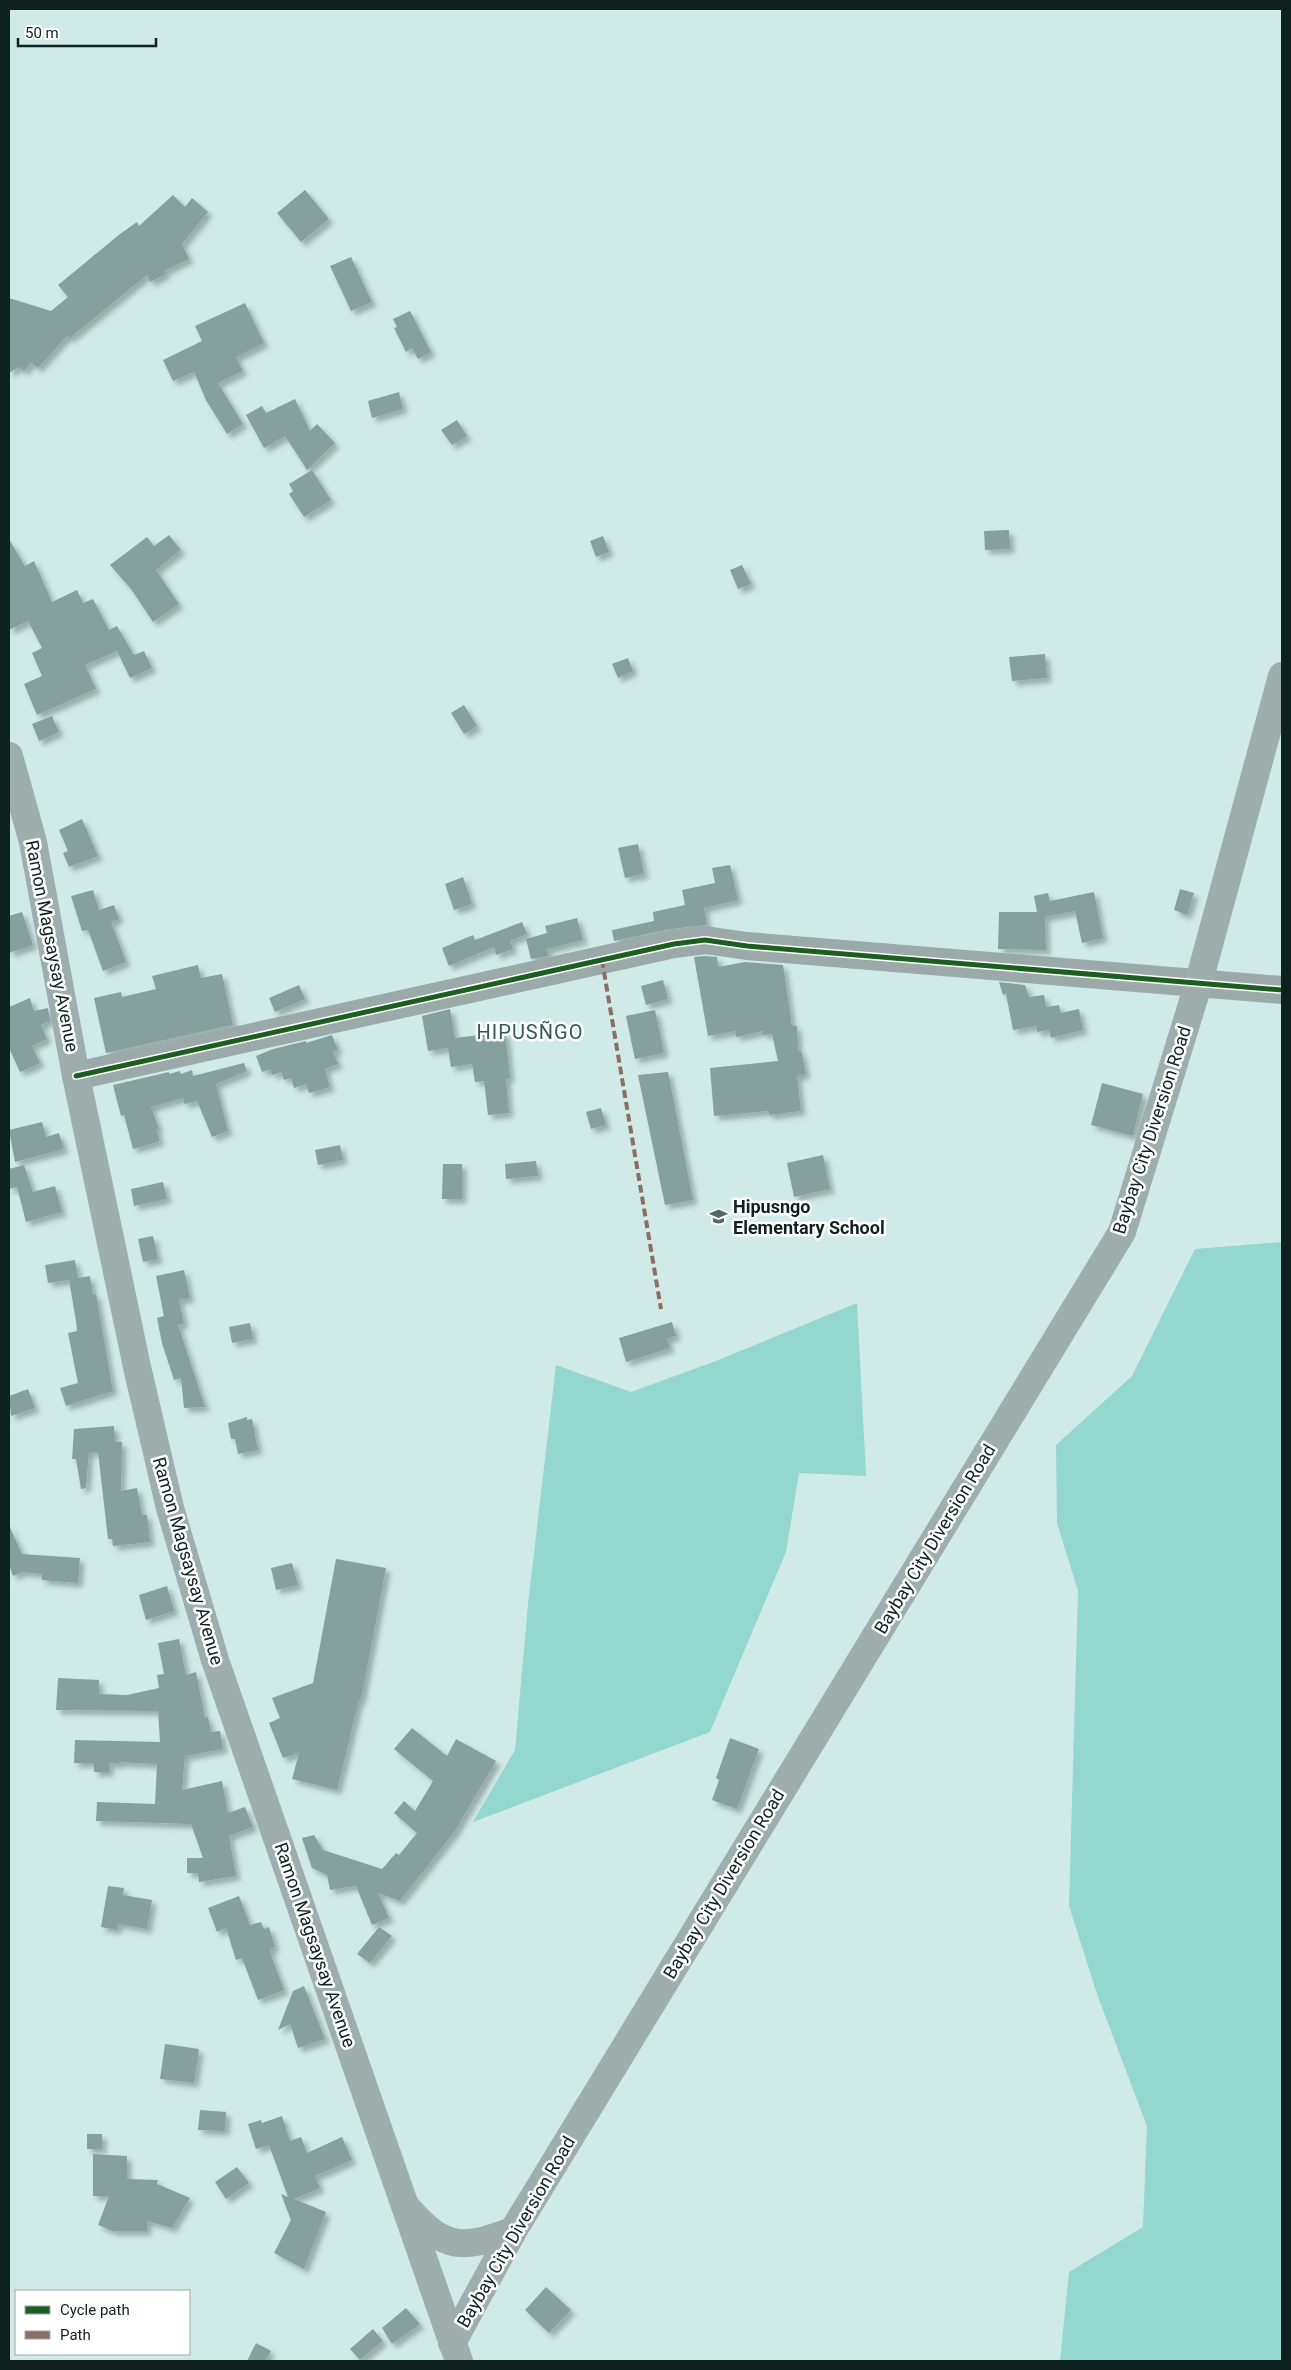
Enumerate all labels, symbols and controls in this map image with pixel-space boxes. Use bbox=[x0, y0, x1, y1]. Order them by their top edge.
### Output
scale bar bbox=[18, 15, 155, 47]
text: 50 m bbox=[25, 24, 59, 42]
street label: Ramon Magsaysay Avenue bbox=[22, 838, 83, 1054]
district label: HIPUSÑGO bbox=[477, 1020, 583, 1044]
street label: Baybay City Diversion Road bbox=[1108, 1023, 1195, 1236]
place label: Hipusngo Elementary School bbox=[733, 1196, 885, 1238]
school or university icon: Hipusngo Elementary School bbox=[709, 1207, 729, 1227]
street label: Baybay City Diversion Road bbox=[870, 1440, 1000, 1637]
street label: Ramon Magsaysay Avenue bbox=[149, 1455, 228, 1667]
street label: Baybay City Diversion Road bbox=[659, 1785, 789, 1982]
street label: Ramon Magsaysay Avenue bbox=[271, 1840, 360, 2050]
street label: Baybay City Diversion Road bbox=[452, 2132, 579, 2331]
legend bbox=[15, 2290, 190, 2355]
text: Cycle path bbox=[60, 2301, 130, 2319]
text: Path bbox=[60, 2326, 91, 2344]

